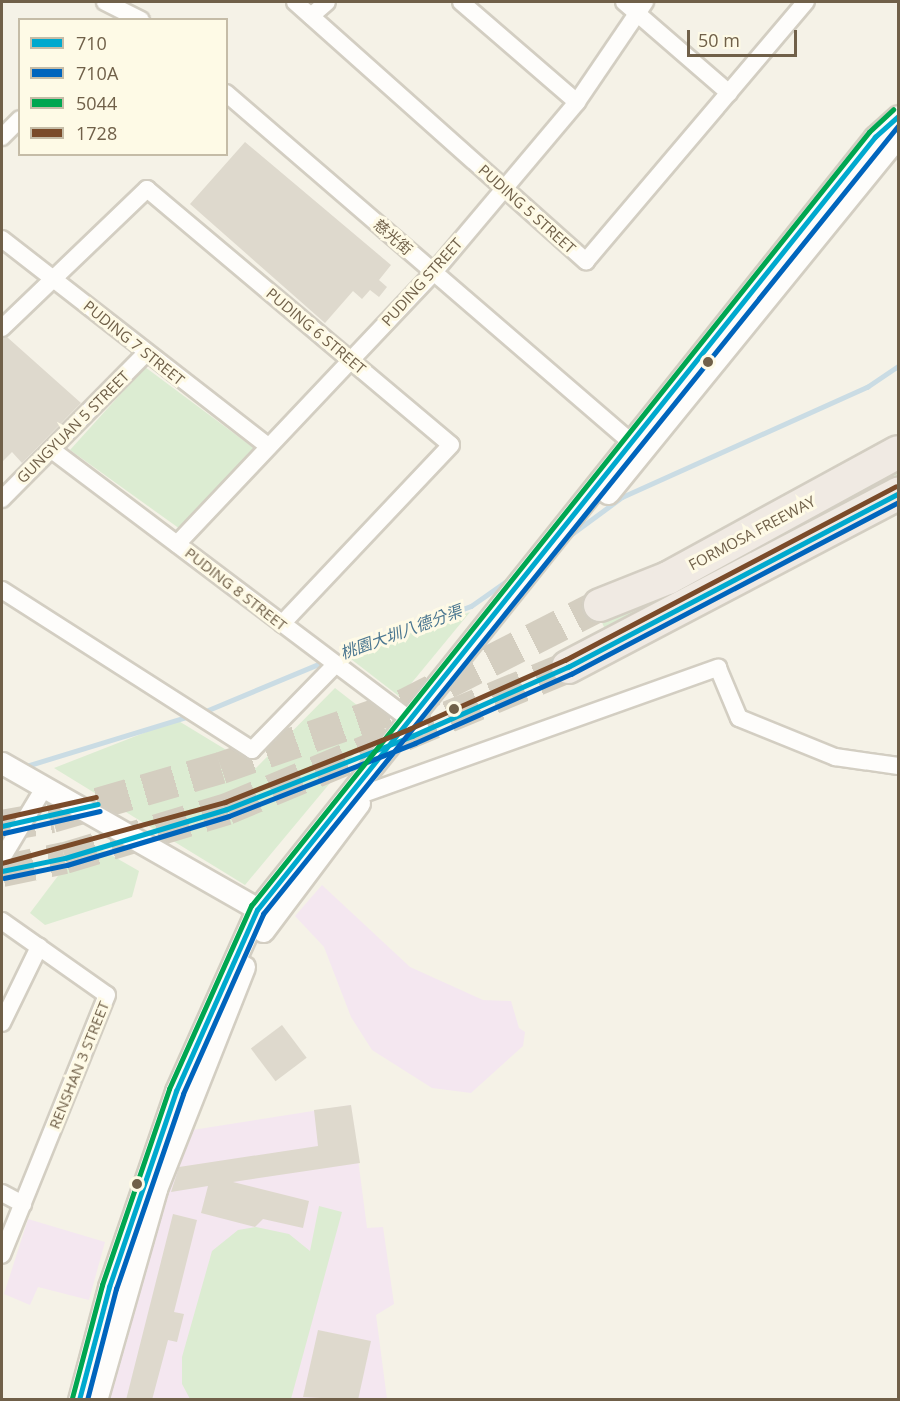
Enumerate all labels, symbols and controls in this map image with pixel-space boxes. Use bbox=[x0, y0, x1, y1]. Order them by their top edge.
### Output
legend bbox=[18, 18, 228, 156]
scale bar bbox=[690, 18, 800, 56]
text: 50 m bbox=[698, 28, 740, 52]
text: 710 bbox=[76, 31, 107, 55]
text: 710A bbox=[76, 61, 118, 85]
text: 5044 bbox=[76, 91, 117, 115]
text: 1728 bbox=[76, 121, 117, 145]
street label: PUDING 5 STREET bbox=[475, 161, 579, 257]
street label: 慈光街 bbox=[370, 215, 416, 259]
street label: PUDING STREET bbox=[378, 234, 466, 330]
street label: PUDING 6 STREET bbox=[263, 284, 369, 378]
street label: PUDING 7 STREET bbox=[80, 297, 188, 389]
unlabelled marker bbox=[702, 356, 714, 368]
street label: GUNGYUAN 5 STREET bbox=[13, 367, 133, 487]
street label: FORMOSA FREEWAY bbox=[686, 492, 818, 574]
street label: PUDING 8 STREET bbox=[181, 544, 291, 634]
water label: 桃園大圳八德分渠 bbox=[338, 601, 464, 663]
unlabelled marker bbox=[448, 703, 460, 715]
street label: RENSHAN 3 STREET bbox=[45, 999, 113, 1131]
unlabelled marker bbox=[131, 1178, 143, 1190]

